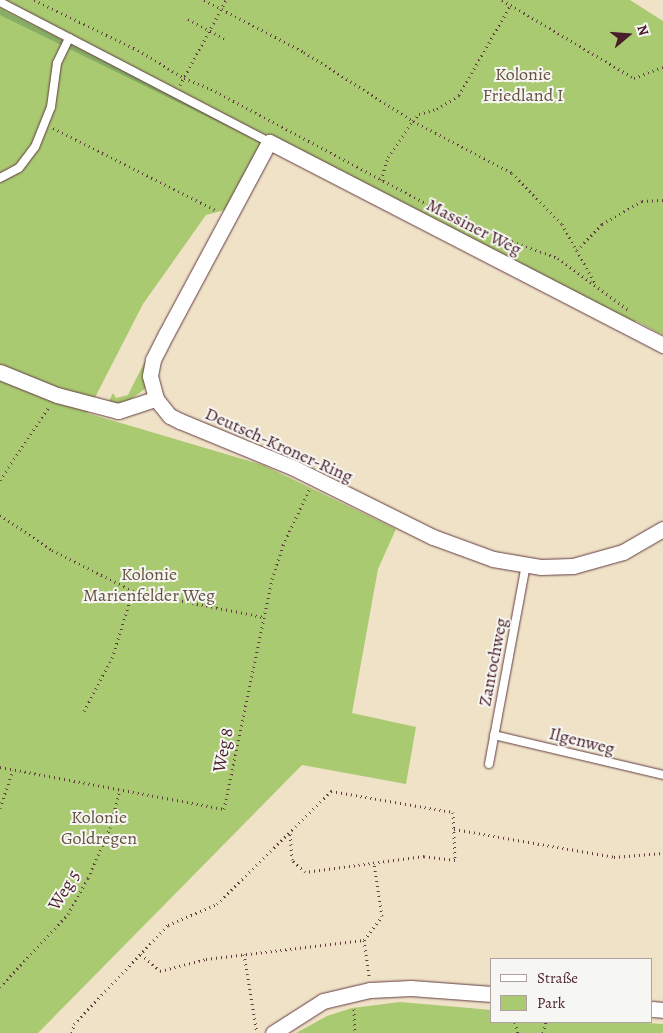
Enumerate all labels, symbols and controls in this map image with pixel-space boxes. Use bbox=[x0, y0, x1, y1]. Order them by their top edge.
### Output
north arrow bbox=[603, 10, 653, 60]
text: N bbox=[632, 22, 653, 38]
park label: Kolonie Friedland I bbox=[483, 64, 563, 106]
street label: Massiner Weg bbox=[423, 194, 525, 260]
street label: Deutsch-Kroner-Ring bbox=[202, 403, 356, 487]
park label: Kolonie Marienfelder Weg bbox=[83, 564, 215, 606]
street label: Zantochweg bbox=[474, 616, 512, 708]
street label: Ilgenweg bbox=[547, 722, 617, 760]
street label: Weg 8 bbox=[208, 726, 238, 774]
park label: Kolonie Goldregen bbox=[61, 807, 137, 850]
street label: Weg 5 bbox=[43, 866, 85, 914]
legend bbox=[490, 958, 653, 1023]
text: Straße bbox=[537, 968, 578, 988]
text: Park bbox=[537, 993, 565, 1013]

